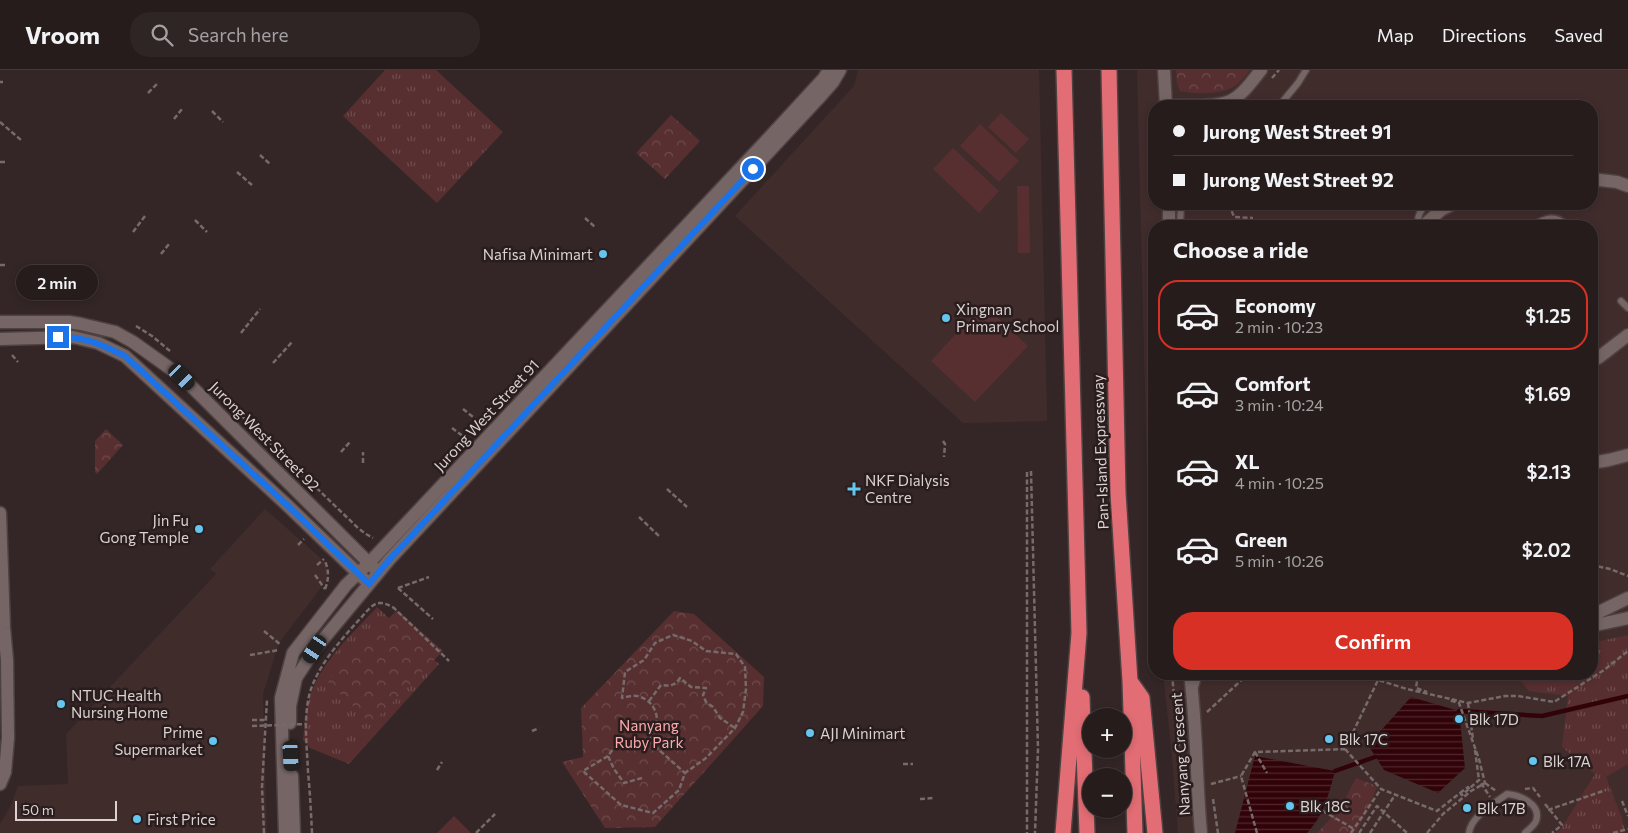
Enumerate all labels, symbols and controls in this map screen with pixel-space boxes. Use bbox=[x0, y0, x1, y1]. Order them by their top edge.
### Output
search box bbox=[130, 12, 480, 57]
text: Vroom bbox=[25, 20, 100, 49]
icon: search bbox=[148, 21, 176, 49]
text: Search here bbox=[188, 23, 289, 46]
text: Map bbox=[1377, 24, 1414, 46]
text: Directions bbox=[1442, 24, 1526, 46]
text: Saved bbox=[1554, 24, 1603, 46]
text: Jurong West Street 91 bbox=[1203, 120, 1392, 143]
route start bbox=[742, 158, 764, 180]
text: Jurong West Street 92 bbox=[1203, 168, 1394, 191]
text: Choose a ride bbox=[1173, 236, 1308, 263]
place label: Nafisa Minimart bbox=[483, 245, 593, 263]
marker: Nafisa Minimart bbox=[597, 248, 609, 260]
callout: 2 min bbox=[17, 264, 99, 300]
text: 2 min bbox=[37, 273, 77, 292]
icon: car bbox=[1175, 293, 1220, 338]
text: Economy bbox=[1235, 294, 1316, 317]
place label: Xingnan Primary School bbox=[956, 300, 1059, 335]
text: $1.25 bbox=[1525, 304, 1571, 327]
marker: Xingnan Primary School bbox=[940, 312, 952, 324]
text: 2 min · 10:23 bbox=[1235, 317, 1323, 336]
route end bbox=[47, 326, 69, 348]
street label: Jurong West Street 91 bbox=[430, 356, 542, 474]
car bbox=[166, 361, 197, 393]
icon: car bbox=[1175, 371, 1220, 416]
text: Comfort bbox=[1235, 372, 1311, 395]
street label: Pan-Island Expressway bbox=[1088, 374, 1112, 530]
street label: Jurong West Street 92 bbox=[206, 377, 324, 495]
text: $1.69 bbox=[1524, 382, 1571, 405]
text: 3 min · 10:24 bbox=[1235, 395, 1324, 414]
icon: car bbox=[1175, 449, 1220, 494]
text: XL bbox=[1235, 450, 1260, 473]
text: $2.13 bbox=[1527, 460, 1571, 483]
place label: NKF Dialysis Centre bbox=[865, 471, 950, 506]
text: 4 min · 10:25 bbox=[1235, 473, 1324, 492]
marker: NKF Dialysis Centre bbox=[847, 482, 861, 496]
place label: Jin Fu Gong Temple bbox=[99, 511, 189, 546]
marker: Jin Fu Gong Temple bbox=[193, 523, 205, 535]
icon: car bbox=[1175, 527, 1220, 572]
text: Green bbox=[1235, 528, 1287, 551]
text: $2.02 bbox=[1522, 538, 1571, 561]
text: 5 min · 10:26 bbox=[1235, 551, 1324, 570]
button: Confirm bbox=[1173, 612, 1573, 670]
car bbox=[300, 632, 329, 666]
place label: NTUC Health Nursing Home bbox=[71, 686, 168, 721]
street label: Nanyang Crescent bbox=[1167, 692, 1193, 816]
marker: NTUC Health Nursing Home bbox=[55, 698, 67, 710]
map controls bbox=[1082, 708, 1132, 818]
button: + bbox=[1082, 708, 1132, 758]
place label: Blk 17D bbox=[1469, 710, 1519, 728]
marker: Blk 17D bbox=[1453, 713, 1465, 725]
park label: Nanyang Ruby Park bbox=[614, 716, 684, 751]
place label: Prime Supermarket bbox=[114, 723, 203, 758]
place label: AJI Minimart bbox=[820, 724, 906, 742]
marker: AJI Minimart bbox=[804, 727, 816, 739]
place label: Blk 17C bbox=[1339, 730, 1388, 748]
marker: Blk 17C bbox=[1323, 733, 1335, 745]
marker: Prime Supermarket bbox=[207, 735, 219, 747]
car bbox=[282, 741, 299, 771]
place label: Blk 17A bbox=[1543, 752, 1591, 770]
marker: Blk 17A bbox=[1527, 755, 1539, 767]
button: − bbox=[1082, 768, 1132, 818]
place label: Blk 18C bbox=[1300, 797, 1350, 815]
scale bar bbox=[15, 798, 118, 821]
place label: Blk 17B bbox=[1477, 799, 1526, 817]
marker: Blk 18C bbox=[1284, 800, 1296, 812]
text: 50 m bbox=[22, 801, 54, 818]
marker: Blk 17B bbox=[1461, 802, 1473, 814]
place label: First Price bbox=[147, 810, 216, 828]
marker: First Price bbox=[131, 813, 143, 825]

